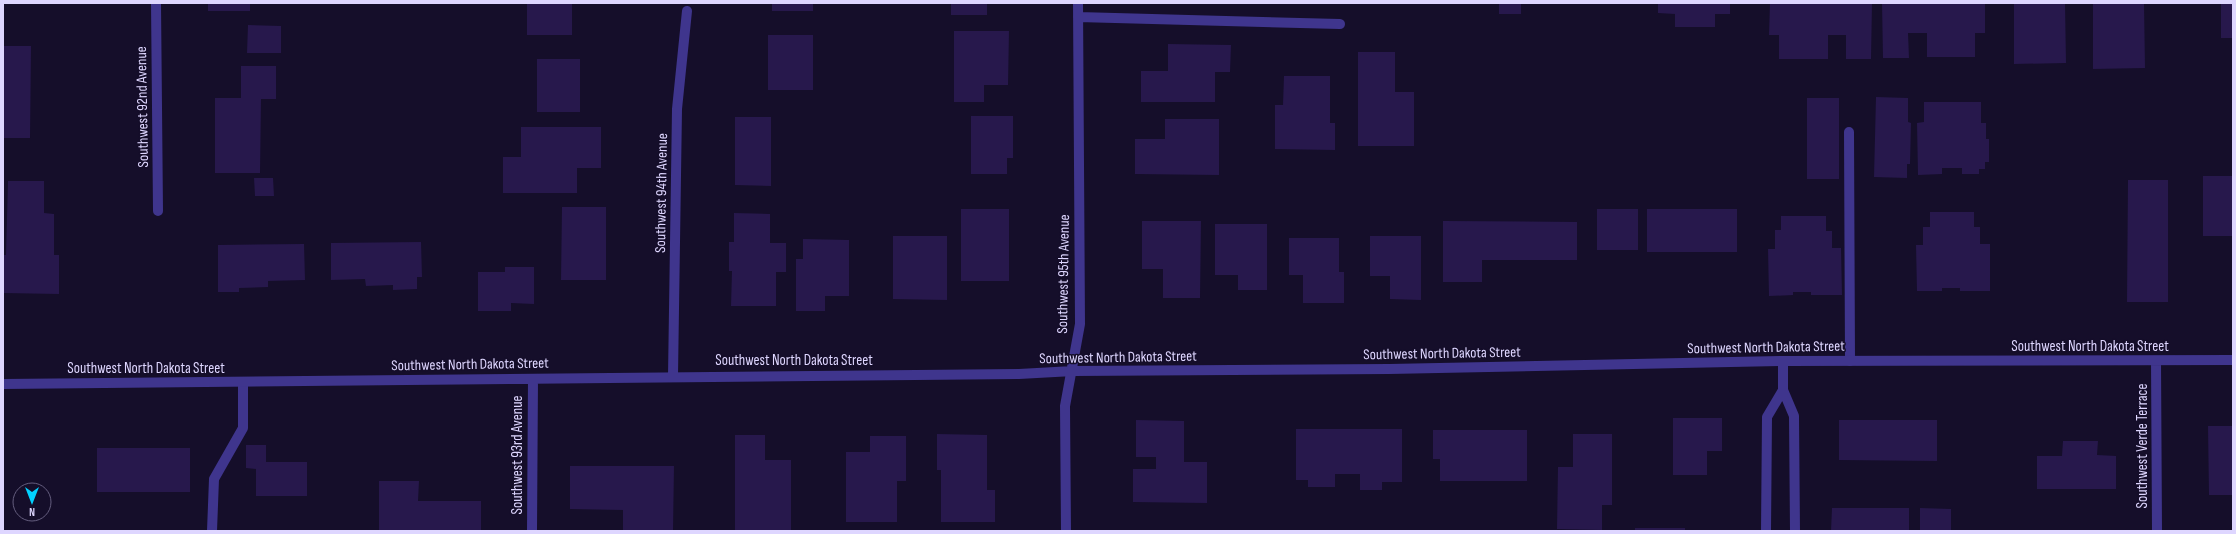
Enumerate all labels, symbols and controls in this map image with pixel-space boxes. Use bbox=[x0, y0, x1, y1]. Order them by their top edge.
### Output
street label: Southwest 92nd Avenue bbox=[132, 46, 153, 168]
street label: Southwest 94th Avenue bbox=[651, 133, 672, 253]
street label: Southwest 95th Avenue bbox=[1053, 214, 1074, 334]
street label: Southwest North Dakota Street bbox=[1687, 337, 1845, 358]
street label: Southwest North Dakota Street bbox=[2011, 337, 2169, 356]
street label: Southwest North Dakota Street bbox=[1363, 343, 1521, 364]
street label: Southwest North Dakota Street bbox=[1039, 347, 1197, 368]
street label: Southwest North Dakota Street bbox=[715, 351, 873, 370]
street label: Southwest North Dakota Street bbox=[391, 354, 549, 375]
street label: Southwest North Dakota Street bbox=[67, 359, 225, 378]
street label: Southwest Verde Terrace bbox=[2133, 384, 2152, 508]
street label: Southwest 93rd Avenue bbox=[508, 396, 527, 514]
north arrow bbox=[12, 482, 52, 522]
text: N bbox=[29, 505, 35, 518]

